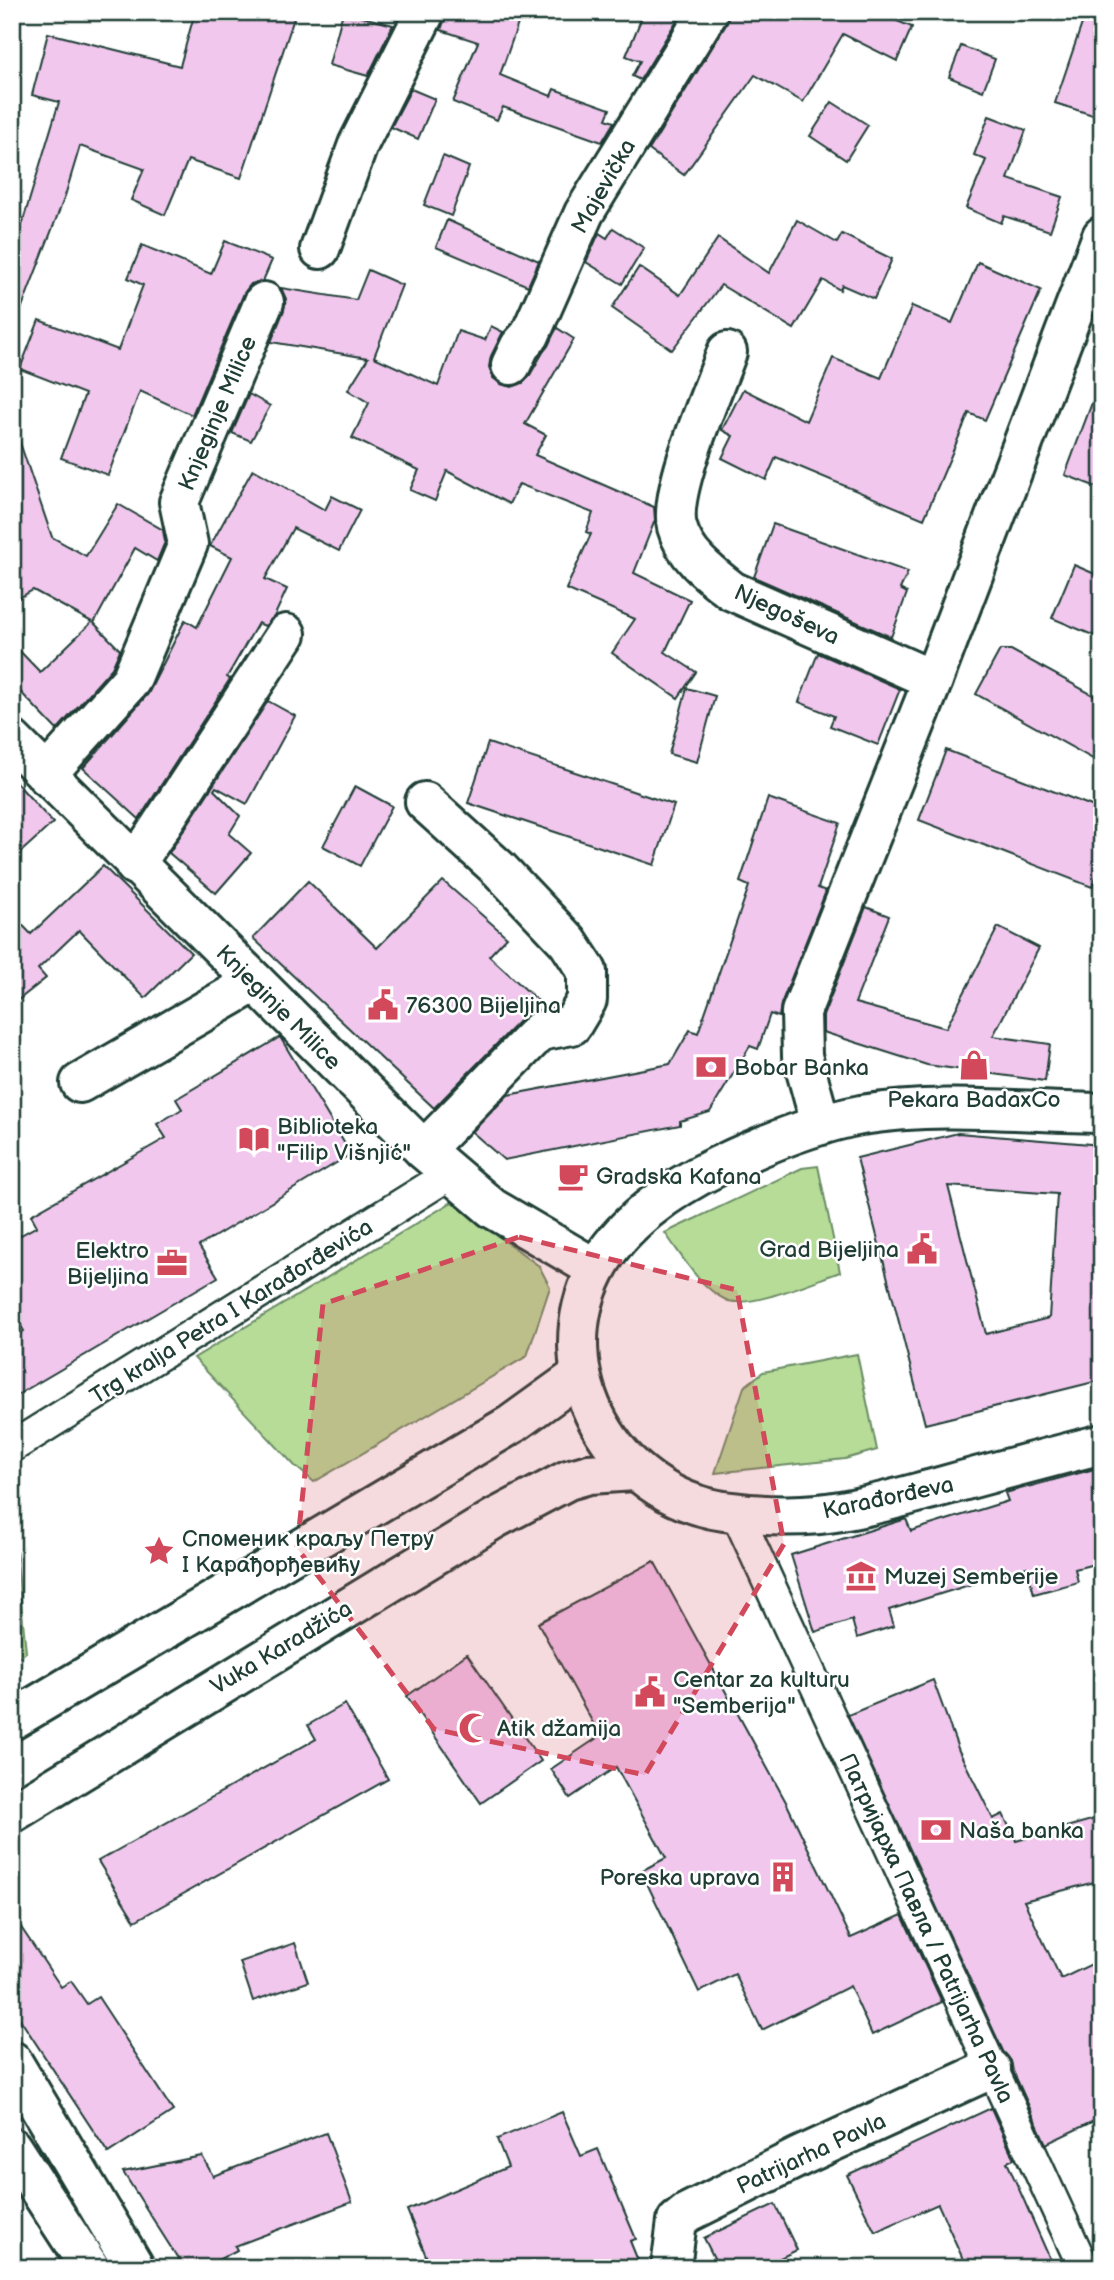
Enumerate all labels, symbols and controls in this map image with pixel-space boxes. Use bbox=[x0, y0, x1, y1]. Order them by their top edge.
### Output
street label: Majevička bbox=[566, 134, 642, 239]
street label: Knjeginje Milice bbox=[173, 332, 263, 495]
street label: Njegoševa bbox=[730, 578, 844, 651]
street label: Knjeginje Milice bbox=[210, 939, 347, 1076]
public building icon: 76300 Bijeljina bbox=[366, 988, 400, 1022]
place label: 76300 Bijeljina bbox=[406, 992, 561, 1020]
shop icon: Pekara BadaxCo bbox=[957, 1048, 991, 1082]
bank icon: Bobar Banka bbox=[694, 1050, 728, 1084]
place label: Bobar Banka bbox=[734, 1054, 869, 1082]
place label: Pekara BadaxCo bbox=[887, 1086, 1061, 1114]
place label: Biblioteka "Filip Višnjić" bbox=[277, 1113, 411, 1167]
library icon: Biblioteka "Filip Višnjić" bbox=[237, 1122, 271, 1156]
cafe icon: Gradska Kafana bbox=[556, 1159, 590, 1193]
place label: Gradska Kafana bbox=[596, 1163, 762, 1191]
street label: Trg kralja Petra I Karađorđevića bbox=[85, 1213, 378, 1411]
public building icon: Grad Bijeljina bbox=[905, 1232, 939, 1266]
place label: Grad Bijeljina bbox=[759, 1236, 899, 1264]
place label: Elektro Bijeljina bbox=[67, 1237, 149, 1291]
office icon: Elektro Bijeljina bbox=[155, 1246, 189, 1280]
street label: Karađorđeva bbox=[820, 1470, 956, 1526]
place label: Споменик краљу Петру I Карађорђевићу bbox=[182, 1525, 434, 1579]
place icon: Споменик краљу Петру I Карађорђевићу bbox=[142, 1534, 176, 1568]
museum icon: Muzej Semberije bbox=[844, 1559, 878, 1593]
place label: Muzej Semberije bbox=[884, 1563, 1058, 1591]
street label: Vuka Karadžića bbox=[206, 1595, 357, 1701]
place label: Centar za kulturu "Semberija" bbox=[673, 1666, 850, 1720]
public building icon: Centar za kulturu "Semberija" bbox=[633, 1675, 667, 1709]
mosque icon: Atik džamija bbox=[457, 1711, 491, 1745]
place label: Atik džamija bbox=[497, 1715, 621, 1743]
street label: Патријарха Павла / Patrijarha Pavla bbox=[833, 1749, 1020, 2108]
bank icon: Naša banka bbox=[919, 1813, 953, 1847]
place label: Naša banka bbox=[959, 1817, 1084, 1845]
building icon: Poreska uprava bbox=[766, 1860, 800, 1894]
place label: Poreska uprava bbox=[600, 1864, 760, 1892]
street label: Patrijarha Pavla bbox=[732, 2107, 891, 2201]

